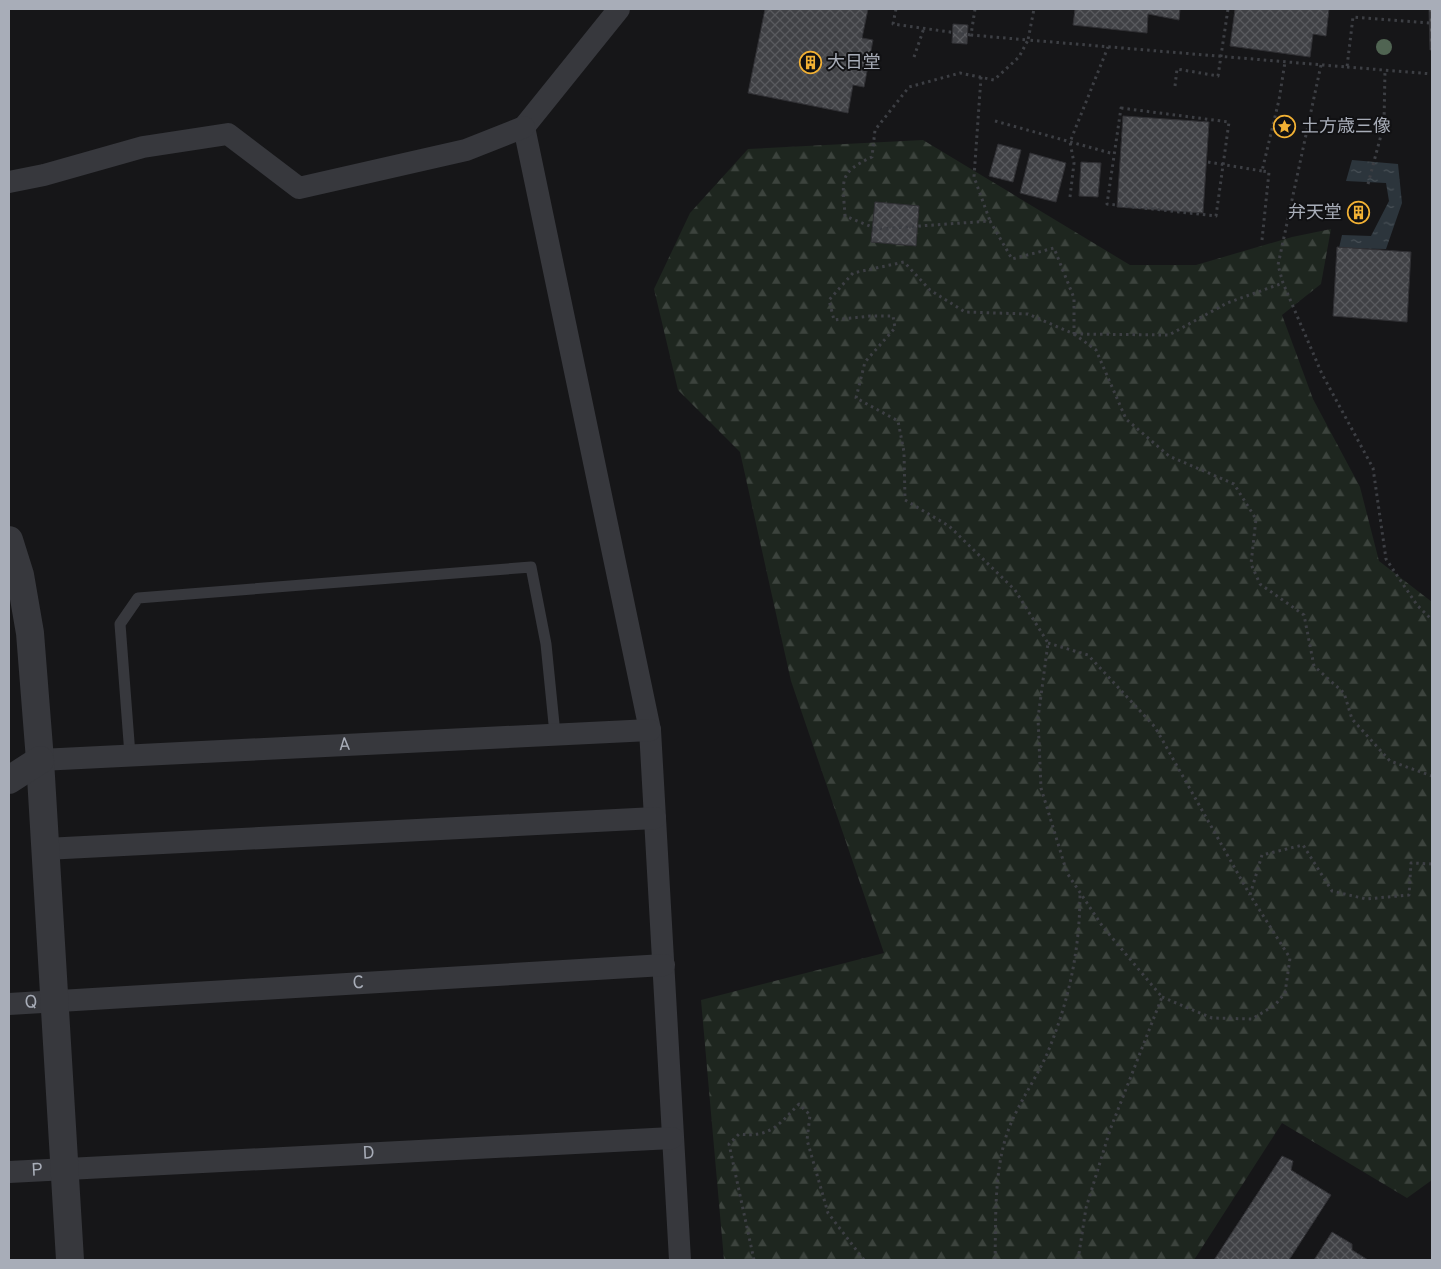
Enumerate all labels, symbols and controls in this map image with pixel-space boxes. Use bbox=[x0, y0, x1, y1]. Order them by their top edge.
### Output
building icon: 大日堂 bbox=[799, 51, 823, 75]
place label: 大日堂 bbox=[827, 52, 881, 75]
place icon: 土方歳三像 bbox=[1273, 115, 1297, 139]
place label: 土方歳三像 bbox=[1301, 116, 1391, 139]
building icon: 弁天堂 bbox=[1346, 201, 1370, 225]
place label: 弁天堂 bbox=[1288, 202, 1342, 225]
street label: A bbox=[338, 733, 351, 757]
street label: C bbox=[352, 971, 365, 995]
street label: Q bbox=[24, 991, 38, 1015]
street label: D bbox=[362, 1142, 375, 1165]
street label: P bbox=[31, 1159, 43, 1182]

